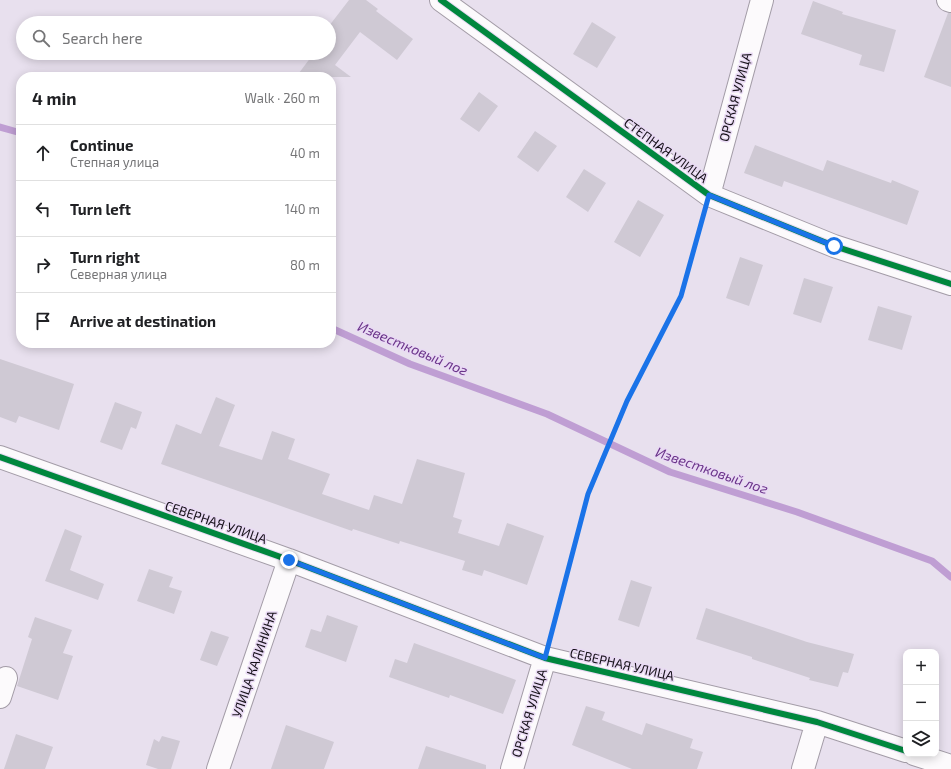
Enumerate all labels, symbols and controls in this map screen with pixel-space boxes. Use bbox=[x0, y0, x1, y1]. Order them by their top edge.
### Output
search box bbox=[16, 16, 336, 60]
icon: search bbox=[30, 27, 52, 49]
text: Search here bbox=[62, 29, 143, 47]
street label: ОРСКАЯ УЛИЦА bbox=[715, 51, 755, 143]
text: 4 min bbox=[32, 88, 76, 108]
text: Walk · 260 m bbox=[245, 90, 320, 106]
street label: СТЕПНАЯ УЛИЦА bbox=[621, 114, 711, 186]
text: Continue bbox=[70, 136, 133, 154]
icon: ahead bbox=[32, 142, 54, 164]
text: 40 m bbox=[290, 145, 320, 161]
text: Степная улица bbox=[70, 154, 159, 170]
icon: left bbox=[32, 198, 54, 220]
text: Turn left bbox=[70, 200, 131, 218]
text: 140 m bbox=[285, 201, 320, 217]
route start bbox=[825, 237, 843, 255]
text: Turn right bbox=[70, 248, 140, 266]
icon: right bbox=[32, 254, 54, 276]
text: 80 m bbox=[290, 257, 320, 273]
text: Северная улица bbox=[70, 266, 167, 282]
icon: arrive bbox=[32, 310, 54, 332]
text: Arrive at destination bbox=[70, 312, 216, 330]
water label: Известковый лог bbox=[355, 317, 471, 379]
water label: Известковый лог bbox=[653, 443, 771, 497]
street label: СЕВЕРНАЯ УЛИЦА bbox=[163, 497, 269, 547]
route end bbox=[280, 551, 298, 569]
street label: УЛИЦА КАЛИНИНА bbox=[228, 608, 280, 720]
street label: СЕВЕРНАЯ УЛИЦА bbox=[568, 644, 676, 684]
map controls bbox=[903, 649, 939, 757]
button: + bbox=[903, 649, 939, 685]
street label: ОРСКАЯ УЛИЦА bbox=[508, 667, 550, 759]
button: − bbox=[903, 685, 939, 721]
button: layers bbox=[903, 721, 939, 757]

